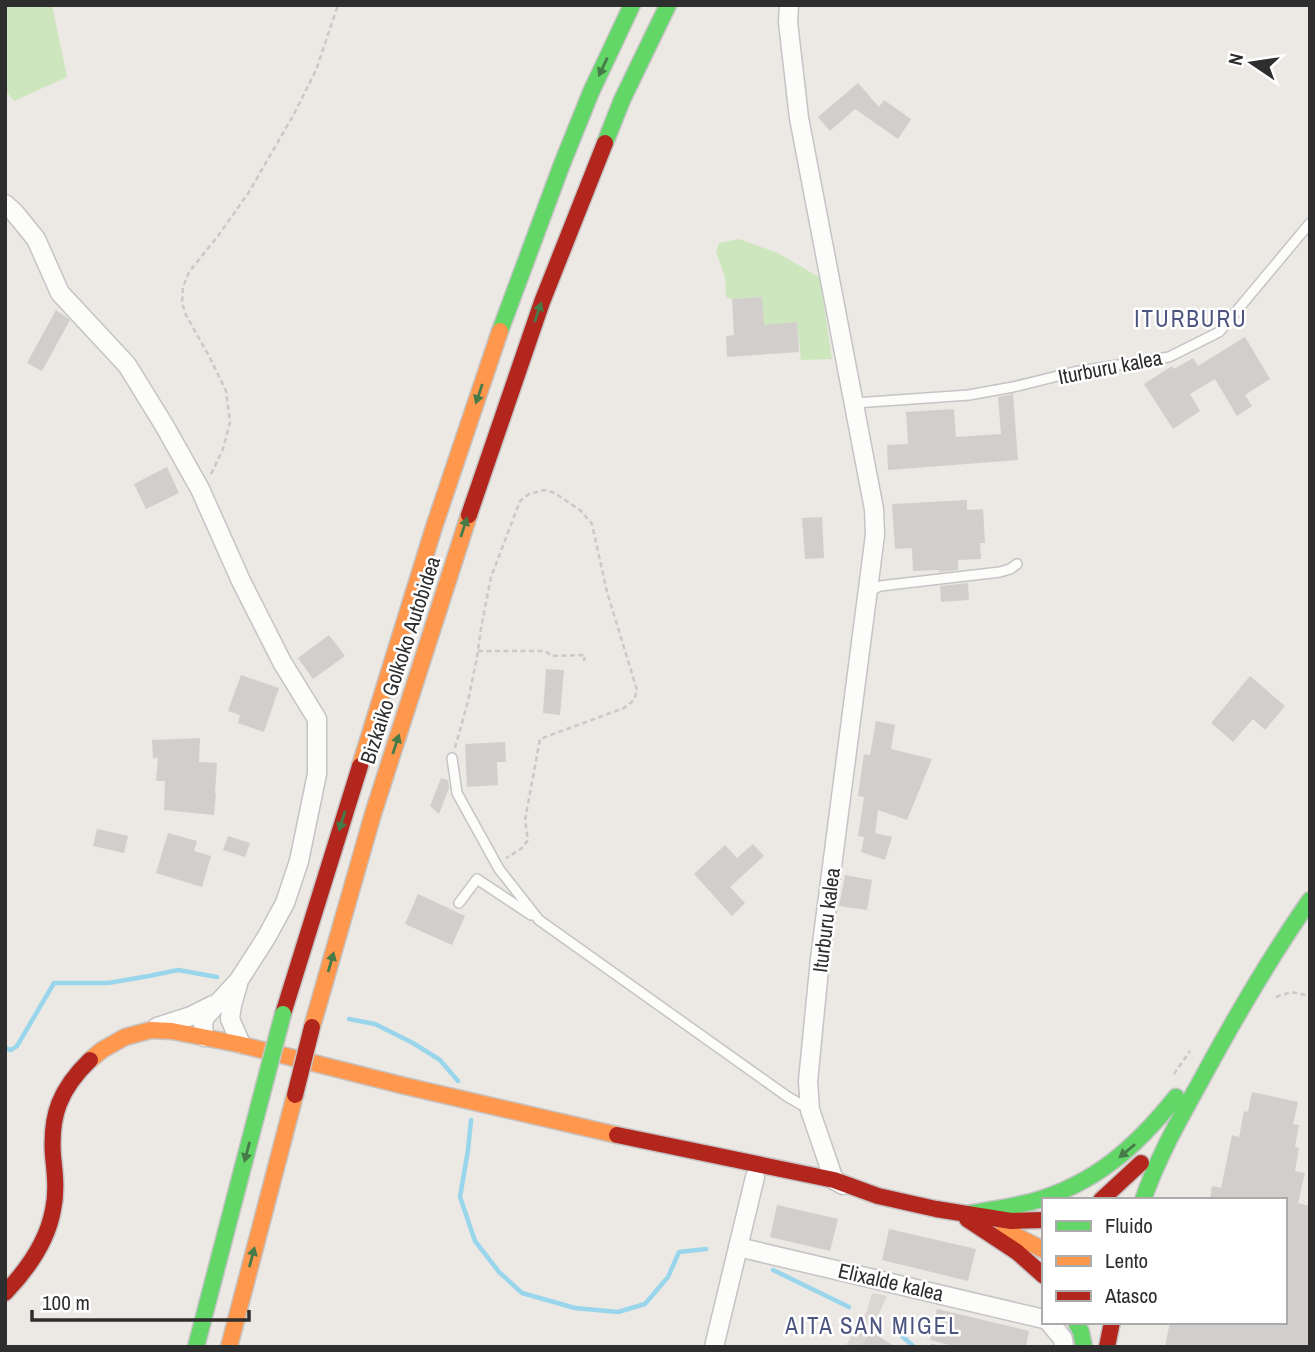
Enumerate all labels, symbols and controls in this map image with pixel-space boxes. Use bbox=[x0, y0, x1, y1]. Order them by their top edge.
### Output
north arrow bbox=[1217, 28, 1287, 98]
text: N bbox=[1222, 51, 1249, 68]
one-way arrow bbox=[597, 57, 609, 77]
one-way arrow bbox=[533, 301, 544, 322]
district label: ITURBURU bbox=[1134, 303, 1248, 334]
street label: Iturburu kalea bbox=[1056, 343, 1165, 391]
one-way arrow bbox=[473, 384, 484, 405]
one-way arrow bbox=[460, 516, 470, 537]
street label: Bizkaiko Golkoko Autobidea bbox=[353, 552, 447, 767]
one-way arrow bbox=[391, 733, 401, 754]
one-way arrow bbox=[337, 810, 347, 831]
street label: Iturburu kalea bbox=[805, 866, 847, 974]
one-way arrow bbox=[326, 951, 336, 972]
one-way arrow bbox=[241, 1141, 252, 1163]
one-way arrow bbox=[1118, 1143, 1135, 1158]
legend bbox=[1042, 1198, 1287, 1324]
text: Fluido bbox=[1105, 1211, 1153, 1240]
one-way arrow bbox=[247, 1246, 258, 1268]
text: Lento bbox=[1105, 1246, 1148, 1275]
street label: Elixalde kalea bbox=[836, 1256, 947, 1308]
scale bar bbox=[32, 1278, 248, 1322]
text: Atasco bbox=[1104, 1281, 1158, 1310]
text: 100 m bbox=[42, 1288, 90, 1317]
district label: AITA SAN MIGEL bbox=[784, 1310, 961, 1341]

